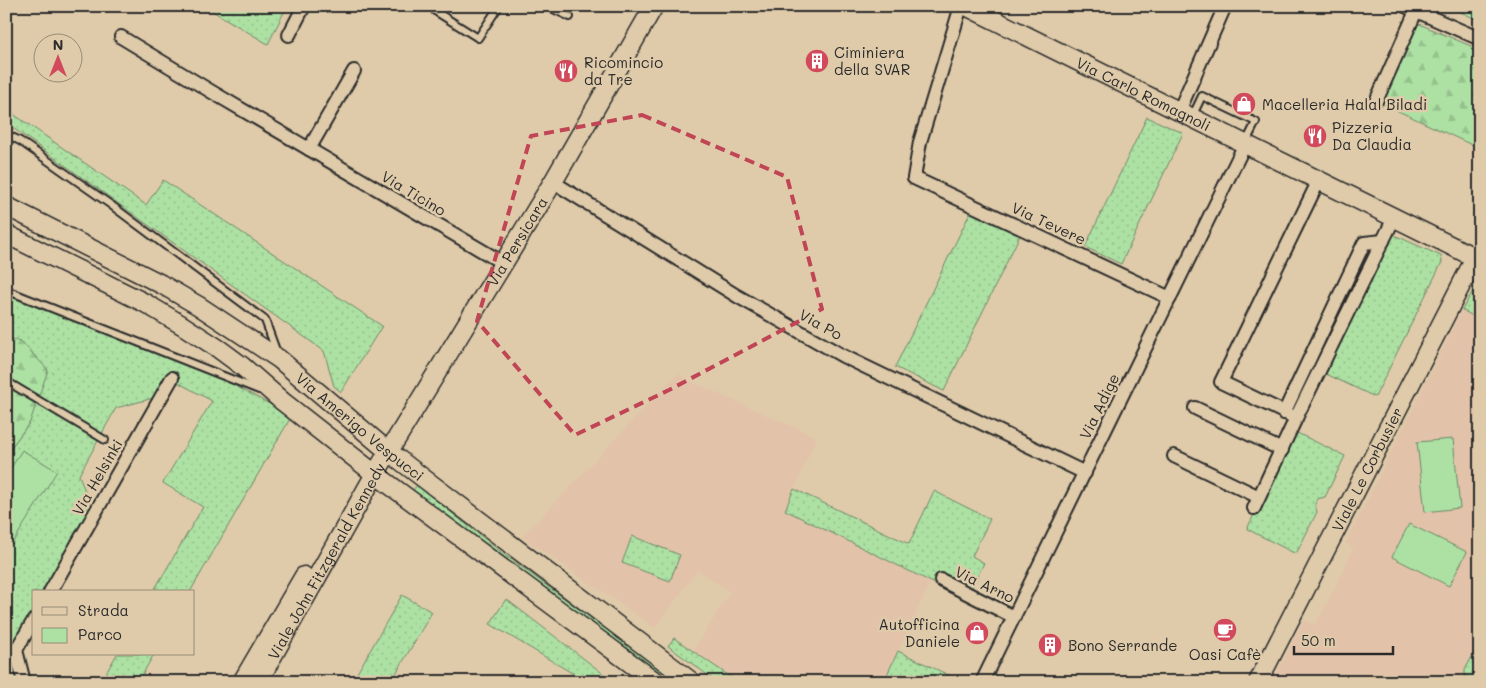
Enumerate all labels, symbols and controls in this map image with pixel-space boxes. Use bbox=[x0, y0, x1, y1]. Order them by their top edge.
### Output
north arrow bbox=[32, 32, 82, 82]
text: N bbox=[53, 35, 63, 54]
place label: Ciminiera della SVAR bbox=[834, 42, 910, 79]
building icon: Ciminiera della SVAR bbox=[804, 48, 830, 74]
place label: Ricomincio da Tre bbox=[584, 52, 663, 89]
street label: Via Carlo Romagnoli bbox=[1073, 52, 1214, 135]
restaurant icon: Ricomincio da Tre bbox=[553, 58, 579, 84]
shop icon: Macelleria Halal Biladi bbox=[1231, 91, 1257, 117]
place label: Macelleria Halal Biladi bbox=[1262, 94, 1427, 114]
place label: Pizzeria Da Claudia bbox=[1332, 117, 1412, 154]
restaurant icon: Pizzeria Da Claudia bbox=[1302, 123, 1328, 149]
street label: Via Ticino bbox=[378, 166, 450, 220]
street label: Via Persicara bbox=[482, 193, 552, 290]
street label: Via Tevere bbox=[1008, 197, 1090, 249]
street label: Via Po bbox=[796, 304, 846, 344]
street label: Via Amerigo Vespucci bbox=[292, 368, 428, 485]
street label: Via Adige bbox=[1074, 370, 1124, 442]
street label: Viale Le Corbusier bbox=[1327, 404, 1407, 535]
street label: Via Helsinki bbox=[67, 435, 127, 519]
street label: Viale John Fitzgerald Kennedy bbox=[263, 459, 390, 663]
street label: Via Arno bbox=[952, 561, 1018, 607]
legend bbox=[32, 590, 195, 656]
text: Strada bbox=[78, 600, 129, 620]
place label: Autofficina Daniele bbox=[879, 614, 960, 651]
cafe icon: Oasi Cafè bbox=[1212, 617, 1238, 643]
shop icon: Autofficina Daniele bbox=[964, 620, 990, 646]
scale bar bbox=[1294, 623, 1392, 655]
text: Parco bbox=[78, 624, 122, 644]
text: 50 m bbox=[1301, 630, 1336, 650]
building icon: Bono Serrande bbox=[1037, 632, 1063, 658]
place label: Bono Serrande bbox=[1068, 635, 1177, 655]
place label: Oasi Cafè bbox=[1189, 644, 1261, 664]

